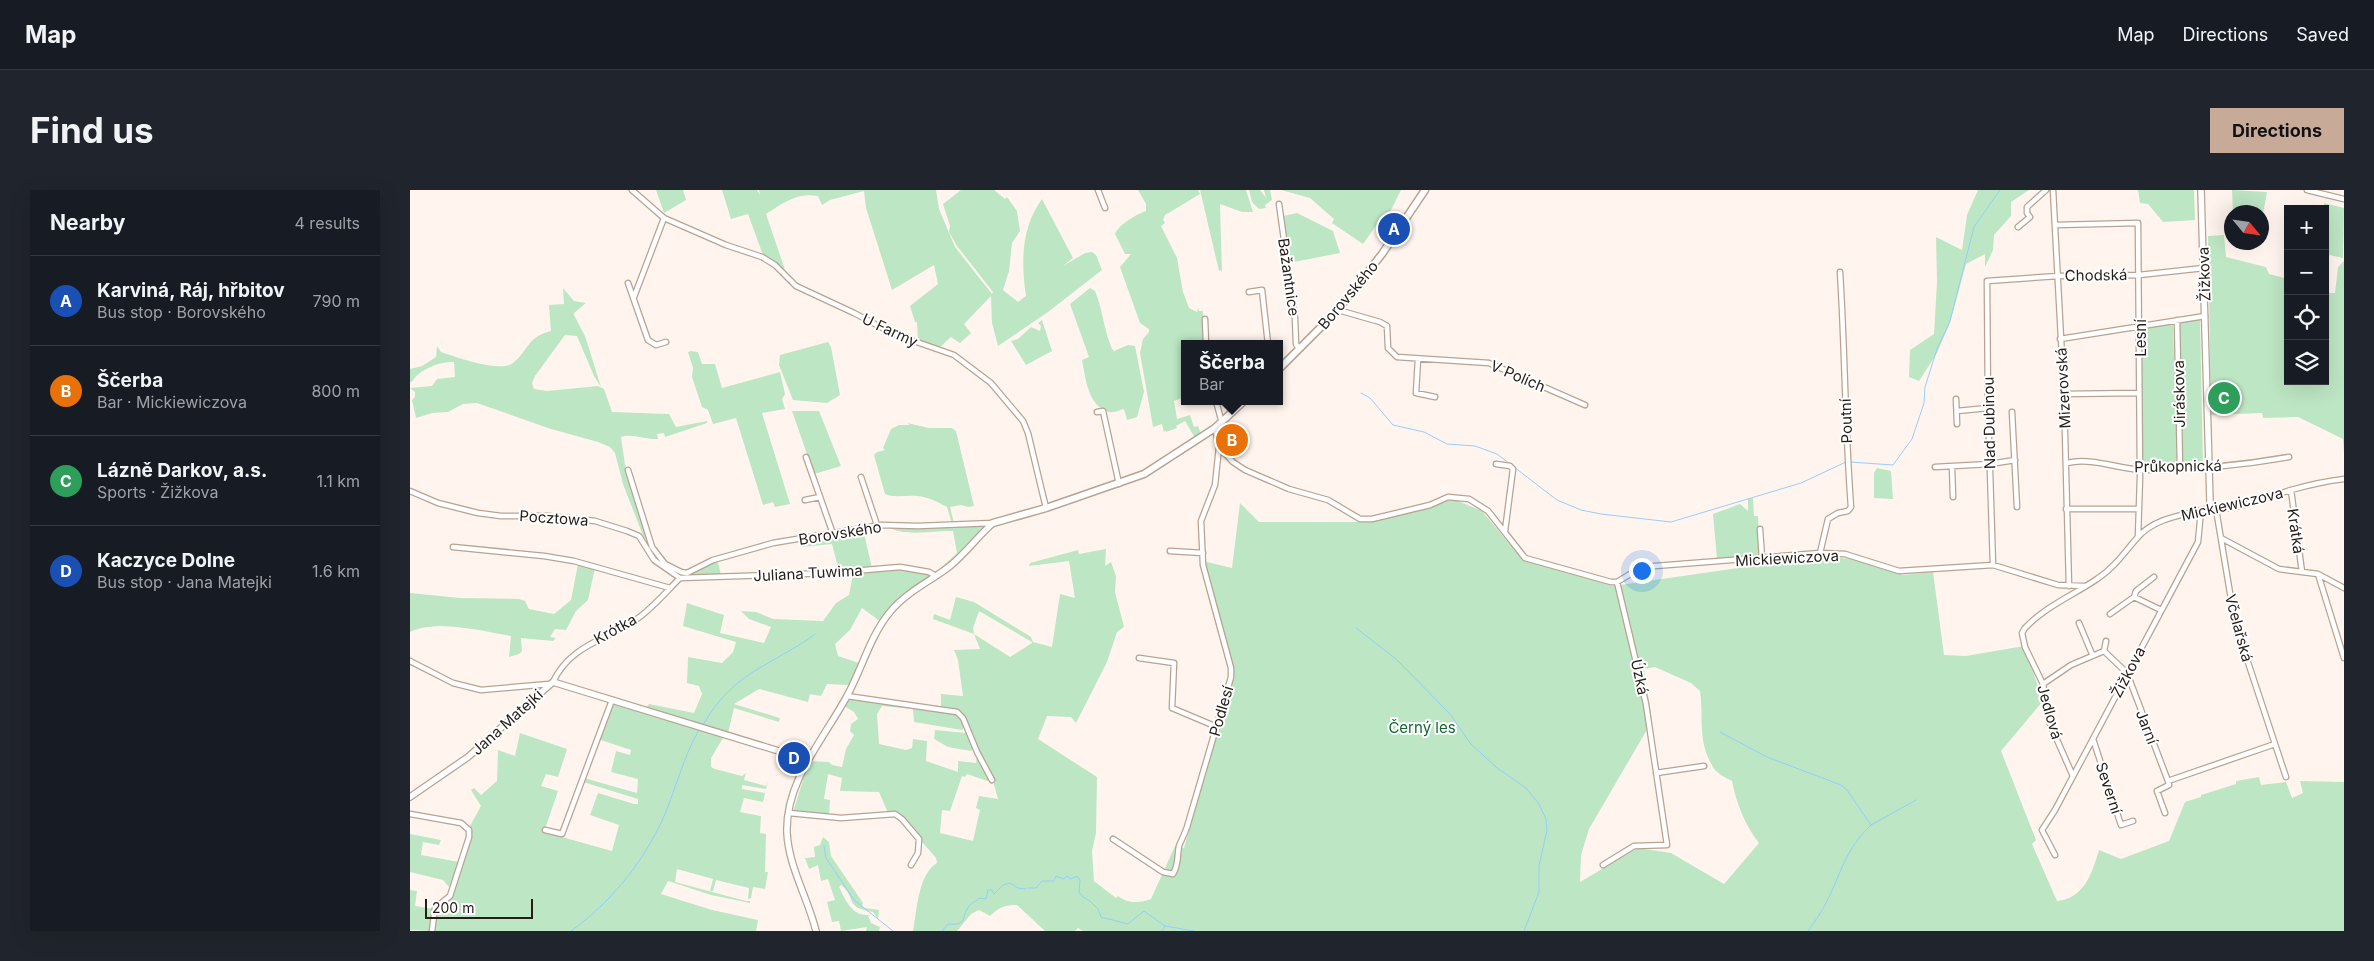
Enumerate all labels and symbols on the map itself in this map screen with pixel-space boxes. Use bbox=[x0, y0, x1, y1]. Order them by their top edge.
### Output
north arrow bbox=[2224, 205, 2269, 250]
pin: A bbox=[1378, 210, 1410, 248]
street label: Bažantnice bbox=[1274, 237, 1304, 317]
street label: Žižkova bbox=[2194, 246, 2214, 302]
street label: Borovského bbox=[1314, 257, 1382, 333]
street label: Chodská bbox=[2065, 265, 2127, 285]
street label: U Farmy bbox=[859, 309, 922, 351]
street label: Lesní bbox=[2131, 319, 2150, 357]
street label: Mizerovská bbox=[2051, 347, 2075, 429]
street label: V Polích bbox=[1488, 356, 1548, 396]
street label: Jiráskova bbox=[2169, 360, 2189, 428]
street label: Nad Dubinou bbox=[1979, 377, 1999, 469]
pin: C bbox=[2208, 379, 2240, 417]
street label: Poutní bbox=[1836, 398, 1856, 444]
pin: B bbox=[1216, 421, 1248, 459]
street label: Průkopnická bbox=[2134, 456, 2222, 476]
street label: Mickiewiczova bbox=[2179, 483, 2285, 525]
street label: Pocztowa bbox=[519, 506, 589, 530]
street label: Krátká bbox=[2283, 507, 2309, 555]
street label: Borovského bbox=[797, 517, 883, 549]
street label: Mickiewiczova bbox=[1735, 546, 1839, 570]
your location bbox=[1629, 558, 1655, 584]
street label: Juliana Tuwima bbox=[753, 561, 863, 585]
street label: Včelařská bbox=[2221, 592, 2257, 664]
street label: Krótka bbox=[590, 610, 640, 648]
street label: Žižkova bbox=[2107, 643, 2149, 701]
street label: Úzká bbox=[1627, 657, 1653, 697]
street label: Podlesí bbox=[1205, 683, 1237, 738]
street label: Jedlová bbox=[2033, 683, 2067, 741]
street label: Jana Matejki bbox=[467, 685, 547, 759]
street label: Jarní bbox=[2132, 707, 2162, 747]
park label: Černý les bbox=[1388, 718, 1456, 737]
pin: D bbox=[778, 739, 810, 777]
street label: Severní bbox=[2092, 760, 2126, 817]
scale bar bbox=[425, 896, 532, 919]

